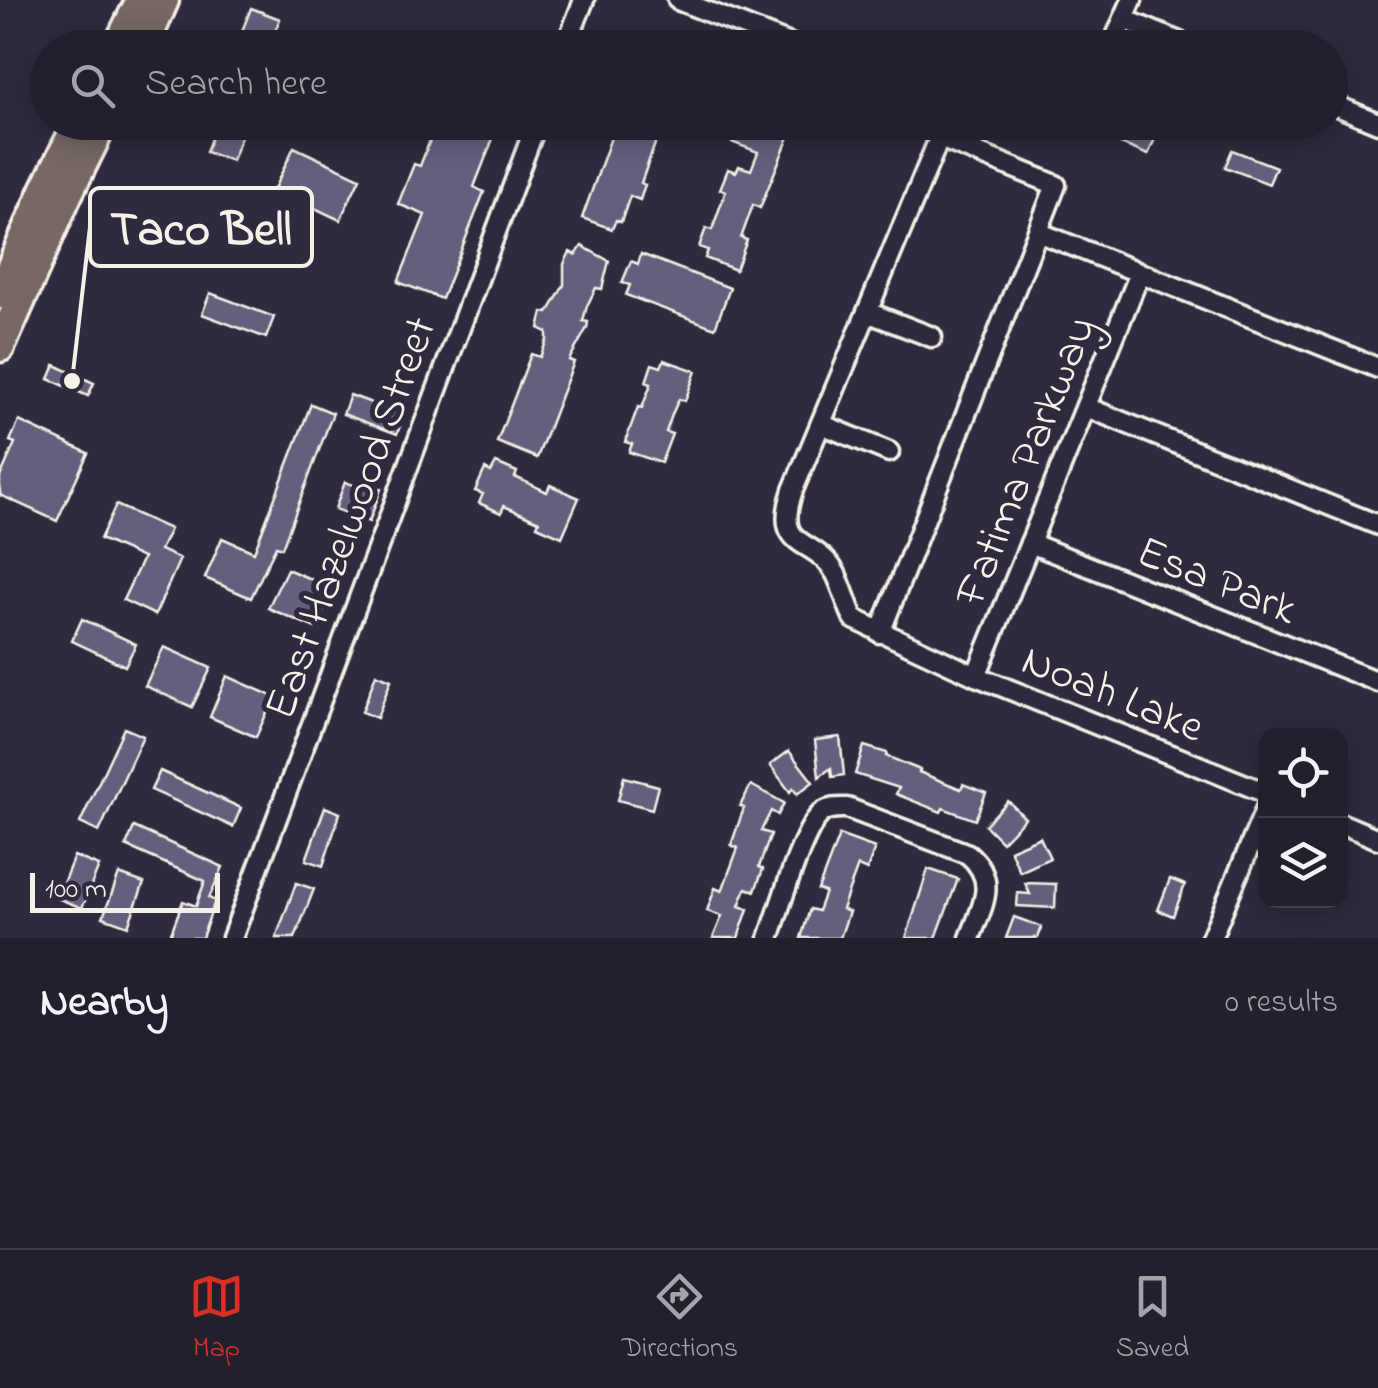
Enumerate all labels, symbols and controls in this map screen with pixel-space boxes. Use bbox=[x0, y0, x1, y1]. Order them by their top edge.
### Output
search box bbox=[30, 30, 1348, 140]
text: Search here bbox=[145, 57, 327, 113]
icon: search bbox=[65, 58, 120, 113]
callout: Taco Bell bbox=[90, 188, 312, 266]
text: Taco Bell bbox=[110, 197, 292, 267]
street label: Fatima Parkway bbox=[939, 307, 1116, 618]
street label: East Hazelwood Street bbox=[249, 308, 456, 729]
street label: Esa Park bbox=[1126, 521, 1306, 645]
street label: Noah Lake bbox=[1011, 629, 1214, 762]
map controls bbox=[1258, 728, 1348, 908]
button: locate bbox=[1258, 728, 1348, 818]
button: layers bbox=[1258, 818, 1348, 908]
scale bar bbox=[30, 868, 220, 913]
text: 100 m bbox=[45, 870, 107, 911]
text: Nearby bbox=[40, 973, 168, 1034]
text: 0 results bbox=[1225, 980, 1338, 1027]
tab: Map bbox=[189, 1269, 244, 1370]
tab: Directions bbox=[622, 1269, 738, 1370]
tab: Saved bbox=[1116, 1269, 1189, 1370]

